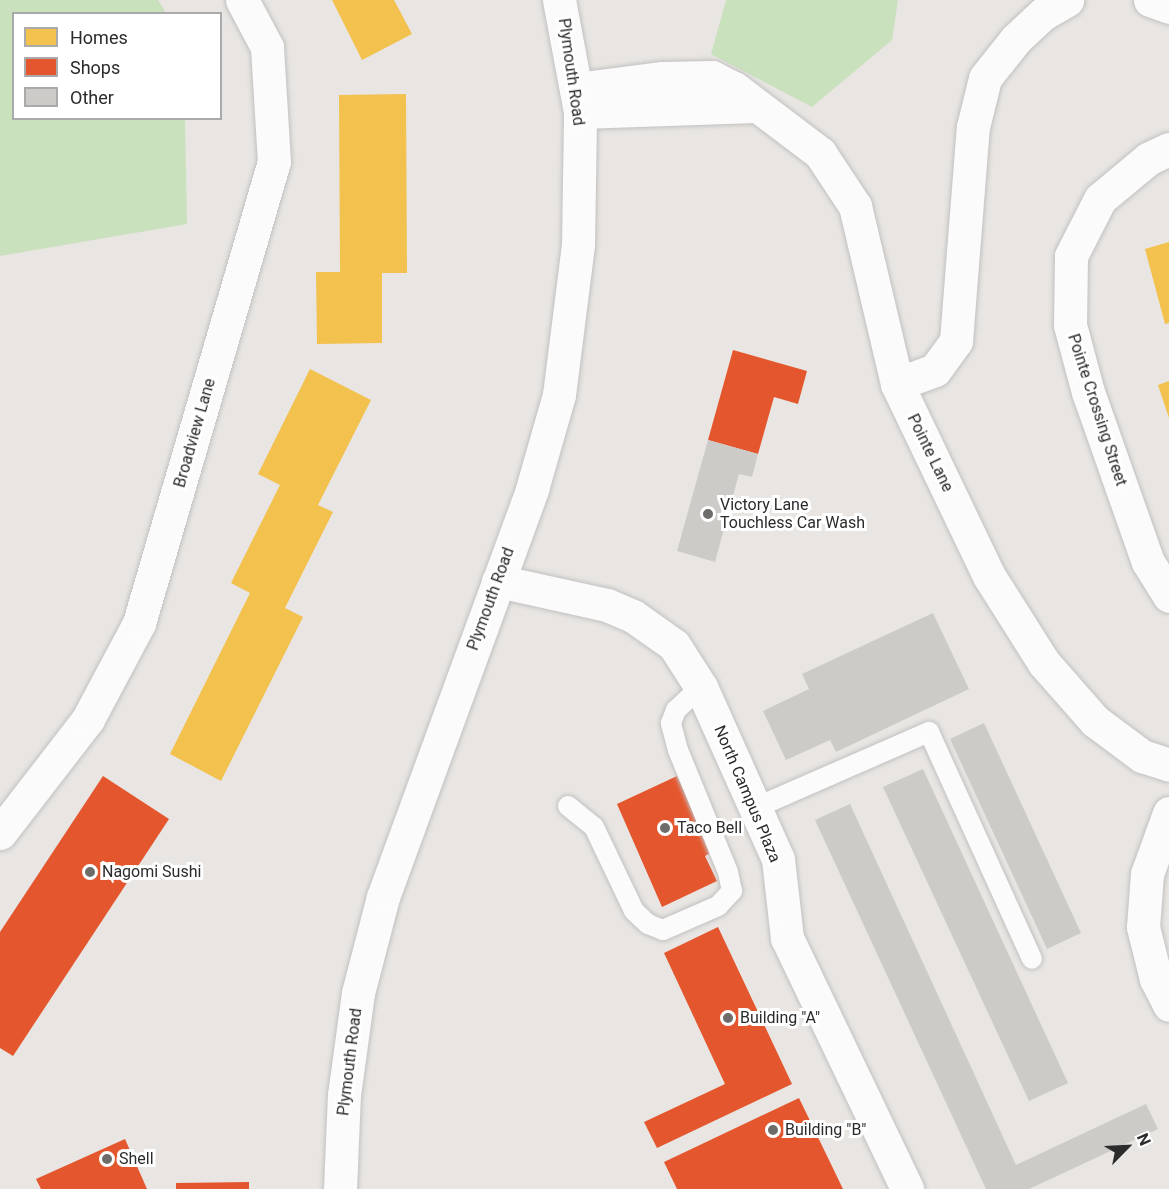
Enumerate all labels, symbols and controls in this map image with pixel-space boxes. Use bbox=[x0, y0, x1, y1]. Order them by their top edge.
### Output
legend bbox=[12, 12, 222, 120]
street label: Plymouth Road bbox=[554, 17, 588, 127]
text: Homes bbox=[70, 27, 128, 48]
text: Shops bbox=[70, 57, 120, 78]
text: Other bbox=[70, 87, 114, 108]
street label: Pointe Crossing Street bbox=[1063, 332, 1131, 488]
street label: Broadview Lane bbox=[170, 376, 220, 490]
street label: Pointe Lane bbox=[903, 411, 957, 495]
place label: Victory Lane Touchless Car Wash bbox=[720, 495, 865, 533]
marker: Victory Lane Touchless Car Wash bbox=[701, 507, 715, 521]
street label: Plymouth Road bbox=[463, 545, 519, 653]
street label: North Campus Plaza bbox=[709, 723, 785, 865]
place label: Taco Bell bbox=[677, 818, 742, 838]
marker: Taco Bell bbox=[658, 821, 672, 835]
place label: Nagomi Sushi bbox=[102, 862, 201, 882]
marker: Nagomi Sushi bbox=[83, 865, 97, 879]
street label: Plymouth Road bbox=[334, 1007, 366, 1117]
place label: Building "A" bbox=[740, 1008, 820, 1028]
marker: Building "A" bbox=[721, 1011, 735, 1025]
north arrow bbox=[1097, 1117, 1157, 1177]
place label: Building "B" bbox=[785, 1120, 866, 1140]
marker: Building "B" bbox=[766, 1123, 780, 1137]
text: N bbox=[1133, 1130, 1155, 1148]
place label: Shell bbox=[119, 1149, 154, 1169]
marker: Shell bbox=[100, 1152, 114, 1166]

